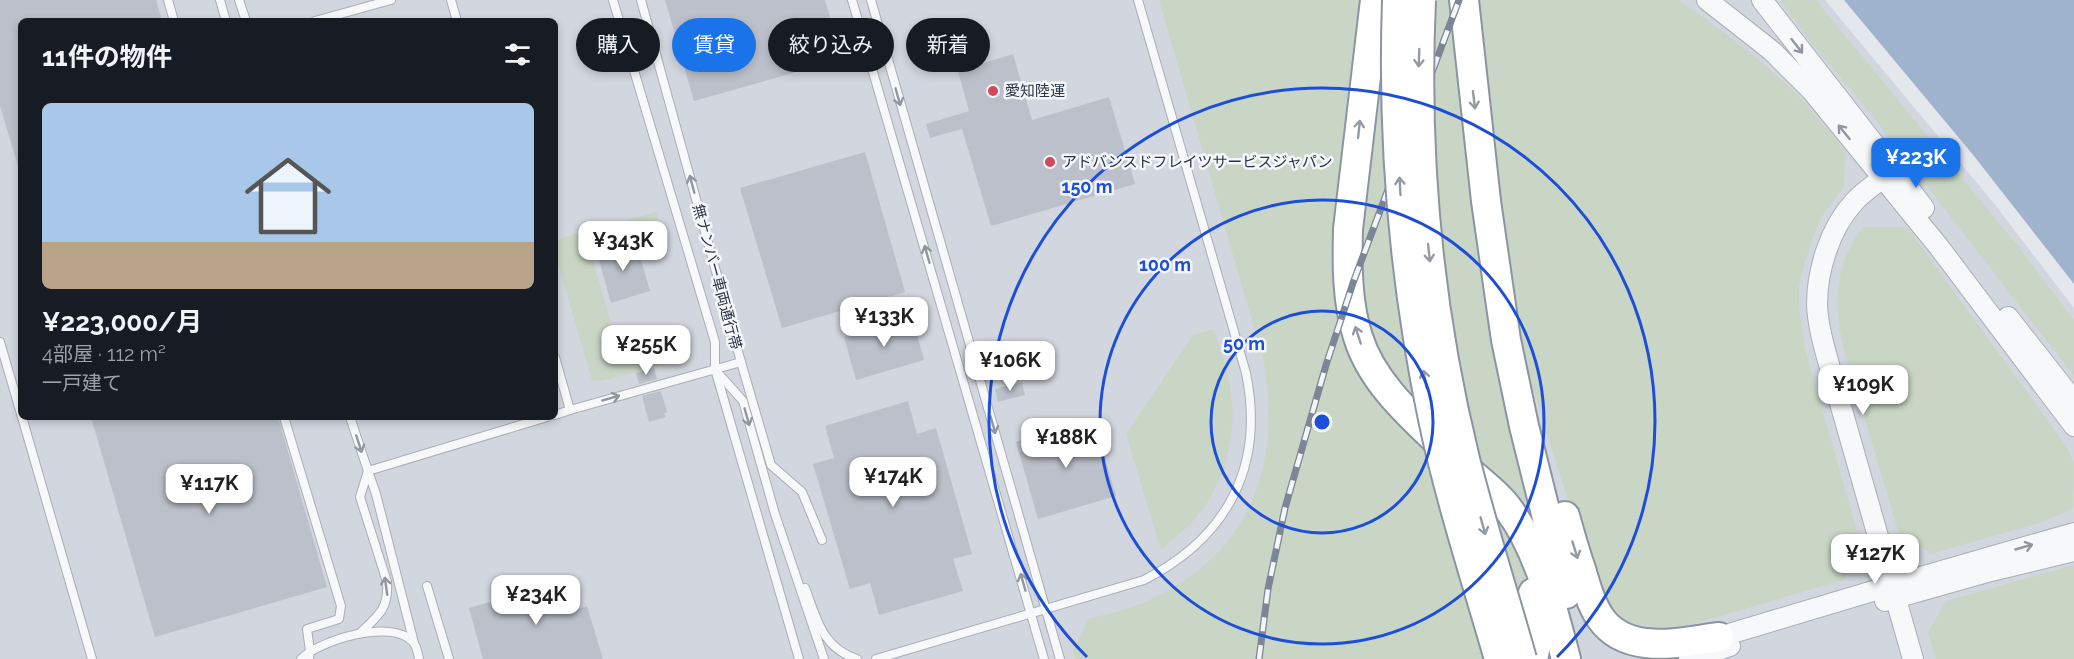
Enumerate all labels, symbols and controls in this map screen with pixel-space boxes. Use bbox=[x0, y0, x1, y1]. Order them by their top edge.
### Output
chip: 購入 bbox=[576, 18, 660, 72]
chip: 賃貸 bbox=[672, 18, 756, 72]
chip: 絞り込み bbox=[768, 18, 894, 72]
chip: 新着 bbox=[906, 18, 990, 72]
icon: filters bbox=[501, 38, 534, 71]
one-way arrow bbox=[1791, 38, 1804, 54]
text: 11件の物件 bbox=[42, 42, 172, 72]
one-way arrow bbox=[1413, 48, 1425, 68]
place label: 愛知陸運 bbox=[1005, 82, 1065, 100]
marker: 愛知陸運 bbox=[986, 84, 1000, 98]
one-way arrow bbox=[893, 87, 904, 106]
one-way arrow bbox=[1469, 90, 1480, 109]
one-way arrow bbox=[1354, 119, 1365, 139]
one-way arrow bbox=[1838, 124, 1851, 140]
pin: ¥223K bbox=[1874, 138, 1958, 189]
icon: home bbox=[234, 142, 342, 250]
text: ¥223K bbox=[1885, 145, 1947, 169]
place label: アドバンスドフレイツサービスジャパン bbox=[1062, 153, 1332, 171]
marker: アドバンスドフレイツサービスジャパン bbox=[1043, 155, 1057, 169]
one-way arrow bbox=[685, 175, 697, 194]
text: 150 m bbox=[1062, 176, 1113, 197]
one-way arrow bbox=[1394, 176, 1405, 196]
street label: 無ナンバー車両通行帯 bbox=[689, 202, 745, 352]
pin: ¥343K bbox=[581, 221, 665, 272]
text: ¥343K bbox=[592, 228, 654, 252]
one-way arrow bbox=[1424, 243, 1435, 262]
one-way arrow bbox=[921, 245, 932, 264]
text: 100 m bbox=[1139, 254, 1191, 275]
pin: ¥133K bbox=[842, 297, 926, 348]
text: ¥133K bbox=[854, 304, 914, 328]
text: ¥223,000/月 bbox=[42, 307, 202, 337]
pin: ¥255K bbox=[604, 325, 688, 376]
one-way arrow bbox=[1352, 326, 1363, 345]
text: ¥255K bbox=[615, 332, 677, 356]
text: 50 m bbox=[1223, 333, 1265, 354]
pin: ¥106K bbox=[968, 341, 1052, 392]
text: 4部屋 · 112 m² bbox=[42, 342, 166, 366]
text: ¥106K bbox=[979, 348, 1041, 372]
pin: ¥109K bbox=[1821, 365, 1905, 416]
one-way arrow bbox=[1419, 370, 1430, 389]
text: 一戸建て bbox=[42, 371, 122, 395]
text: ¥109K bbox=[1832, 372, 1894, 396]
one-way arrow bbox=[601, 392, 620, 403]
one-way arrow bbox=[742, 407, 754, 426]
centre of rings bbox=[1312, 412, 1332, 432]
one-way arrow bbox=[988, 415, 999, 434]
pin: ¥188K bbox=[1024, 418, 1108, 469]
text: ¥188K bbox=[1035, 425, 1097, 449]
one-way arrow bbox=[354, 434, 365, 453]
pin: ¥174K bbox=[851, 457, 935, 508]
pin: ¥117K bbox=[167, 464, 251, 515]
text: ¥174K bbox=[863, 464, 923, 488]
text: ¥117K bbox=[180, 471, 238, 495]
one-way arrow bbox=[1478, 516, 1490, 535]
pin: ¥127K bbox=[1833, 534, 1917, 585]
one-way arrow bbox=[1570, 540, 1581, 559]
text: ¥127K bbox=[1845, 541, 1905, 565]
one-way arrow bbox=[2014, 541, 2033, 552]
one-way arrow bbox=[1017, 573, 1028, 592]
pin: ¥234K bbox=[494, 575, 578, 626]
one-way arrow bbox=[381, 576, 392, 596]
text: ¥234K bbox=[505, 582, 567, 606]

